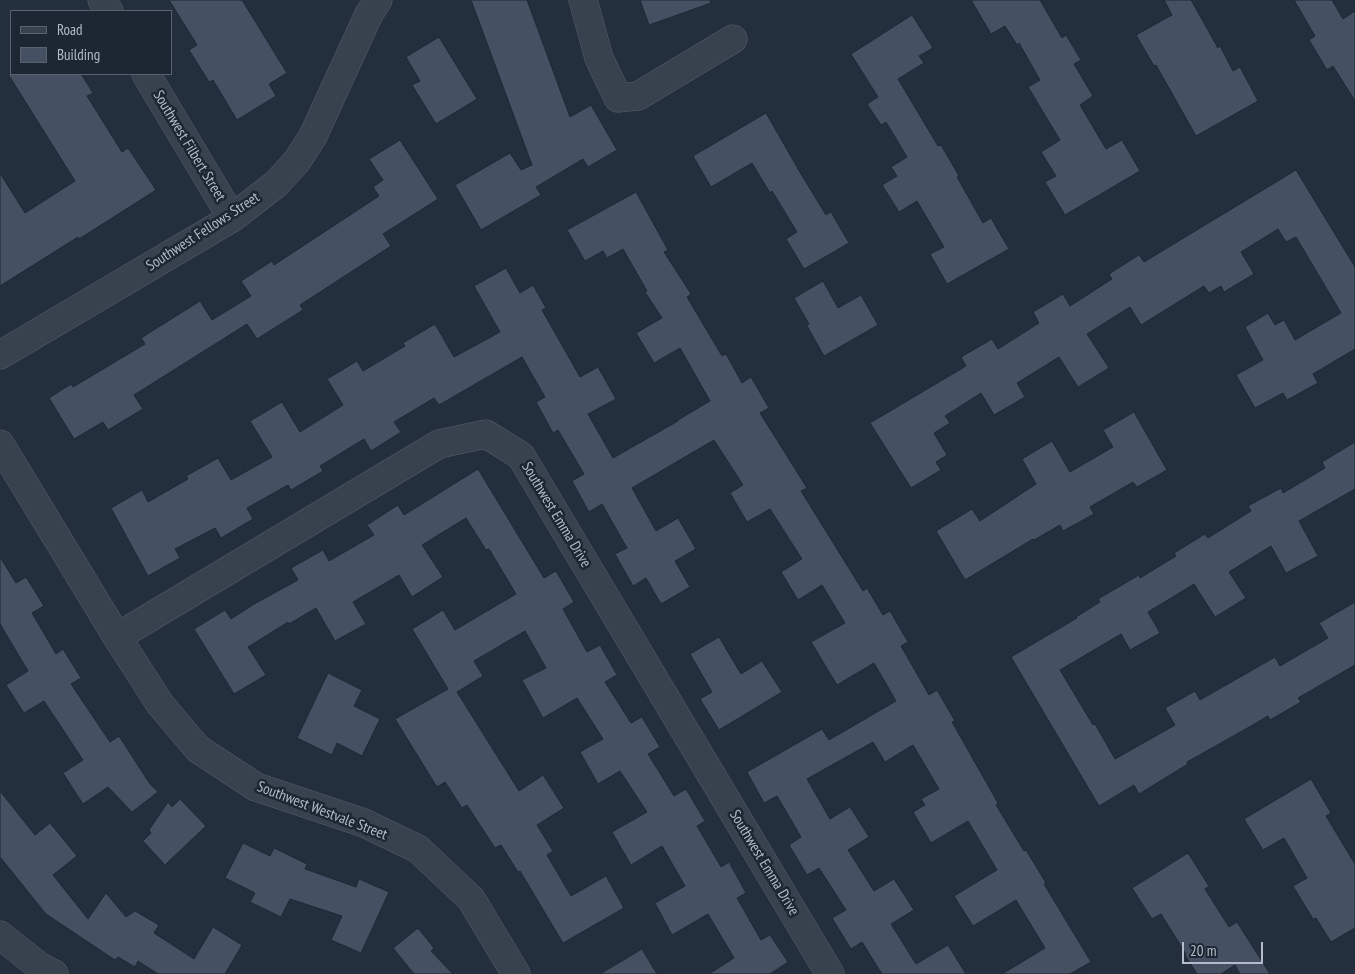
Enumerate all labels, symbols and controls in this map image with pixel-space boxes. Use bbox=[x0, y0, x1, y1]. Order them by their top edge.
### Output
legend bbox=[10, 10, 172, 75]
text: Road bbox=[57, 20, 83, 39]
text: Building bbox=[57, 45, 100, 64]
street label: Southwest Filbert Street bbox=[149, 87, 229, 205]
street label: Southwest Fellows Street bbox=[143, 189, 263, 275]
street label: Southwest Emma Drive bbox=[517, 459, 595, 571]
street label: Southwest Westvale Street bbox=[254, 778, 390, 844]
street label: Southwest Emma Drive bbox=[725, 807, 803, 919]
scale bar bbox=[1185, 932, 1266, 964]
text: 20 m bbox=[1190, 941, 1216, 960]

